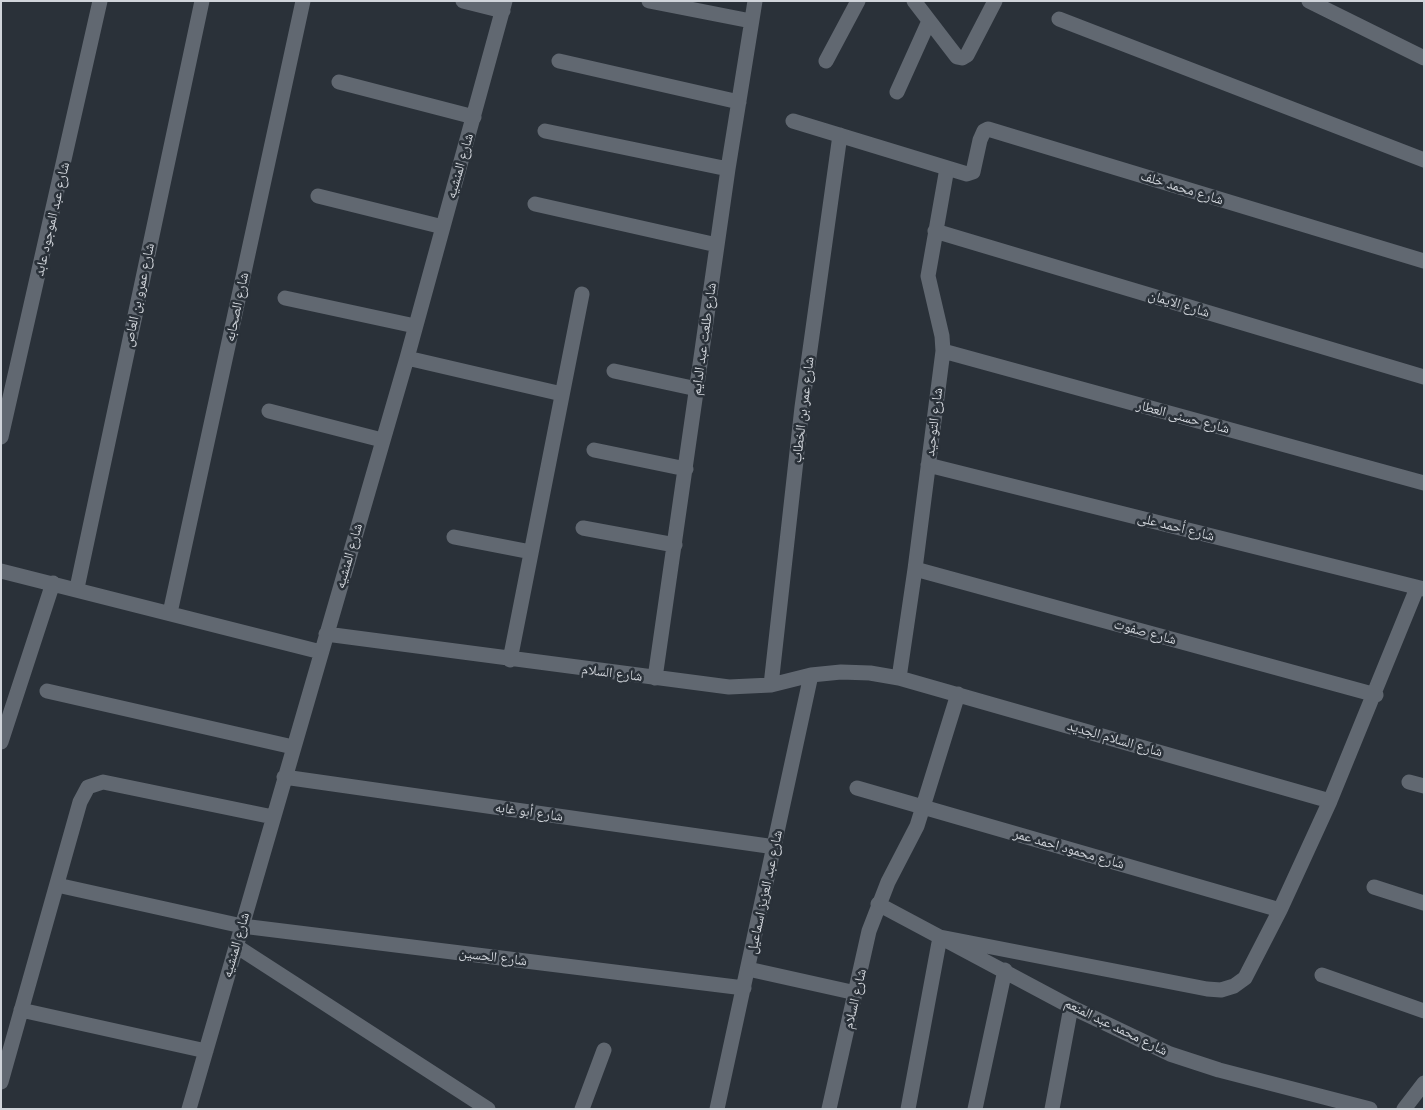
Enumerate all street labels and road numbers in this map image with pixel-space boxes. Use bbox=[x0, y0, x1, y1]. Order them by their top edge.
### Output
street label: شارع المنشيه bbox=[443, 131, 477, 201]
street label: شارع عبد الموجود عابد bbox=[31, 160, 73, 278]
street label: شارع محمد خلف bbox=[1139, 167, 1225, 209]
street label: شارع عمرو بن العاص bbox=[120, 242, 158, 348]
street label: شارع الصحابه bbox=[221, 271, 253, 343]
street label: شارع طلعت عبد الدايم bbox=[688, 282, 720, 396]
street label: شارع الايمان bbox=[1146, 287, 1212, 321]
street label: شارع عمر بن الخطاب bbox=[788, 356, 818, 464]
street label: شارع التوحيد bbox=[921, 387, 947, 457]
street label: شارع حسنى العطار bbox=[1135, 397, 1231, 437]
street label: شارع أحمد على bbox=[1136, 509, 1216, 545]
street label: شارع المنشيه bbox=[332, 521, 366, 591]
street label: شارع صفوت bbox=[1112, 616, 1178, 648]
street label: شارع السلام bbox=[581, 661, 643, 685]
street label: شارع السلام الجديد bbox=[1065, 717, 1165, 761]
street label: شارع أبو غابه bbox=[494, 799, 564, 825]
street label: شارع محمود احمد عمر bbox=[1012, 825, 1126, 873]
street label: شارع عبد العزيز اسماعيل bbox=[744, 829, 786, 955]
street label: شارع المنشيه bbox=[219, 910, 253, 980]
street label: شارع الحسين bbox=[458, 944, 528, 970]
street label: شارع السلام bbox=[840, 967, 870, 1031]
street label: شارع محمد عبد المنعم bbox=[1062, 995, 1170, 1059]

